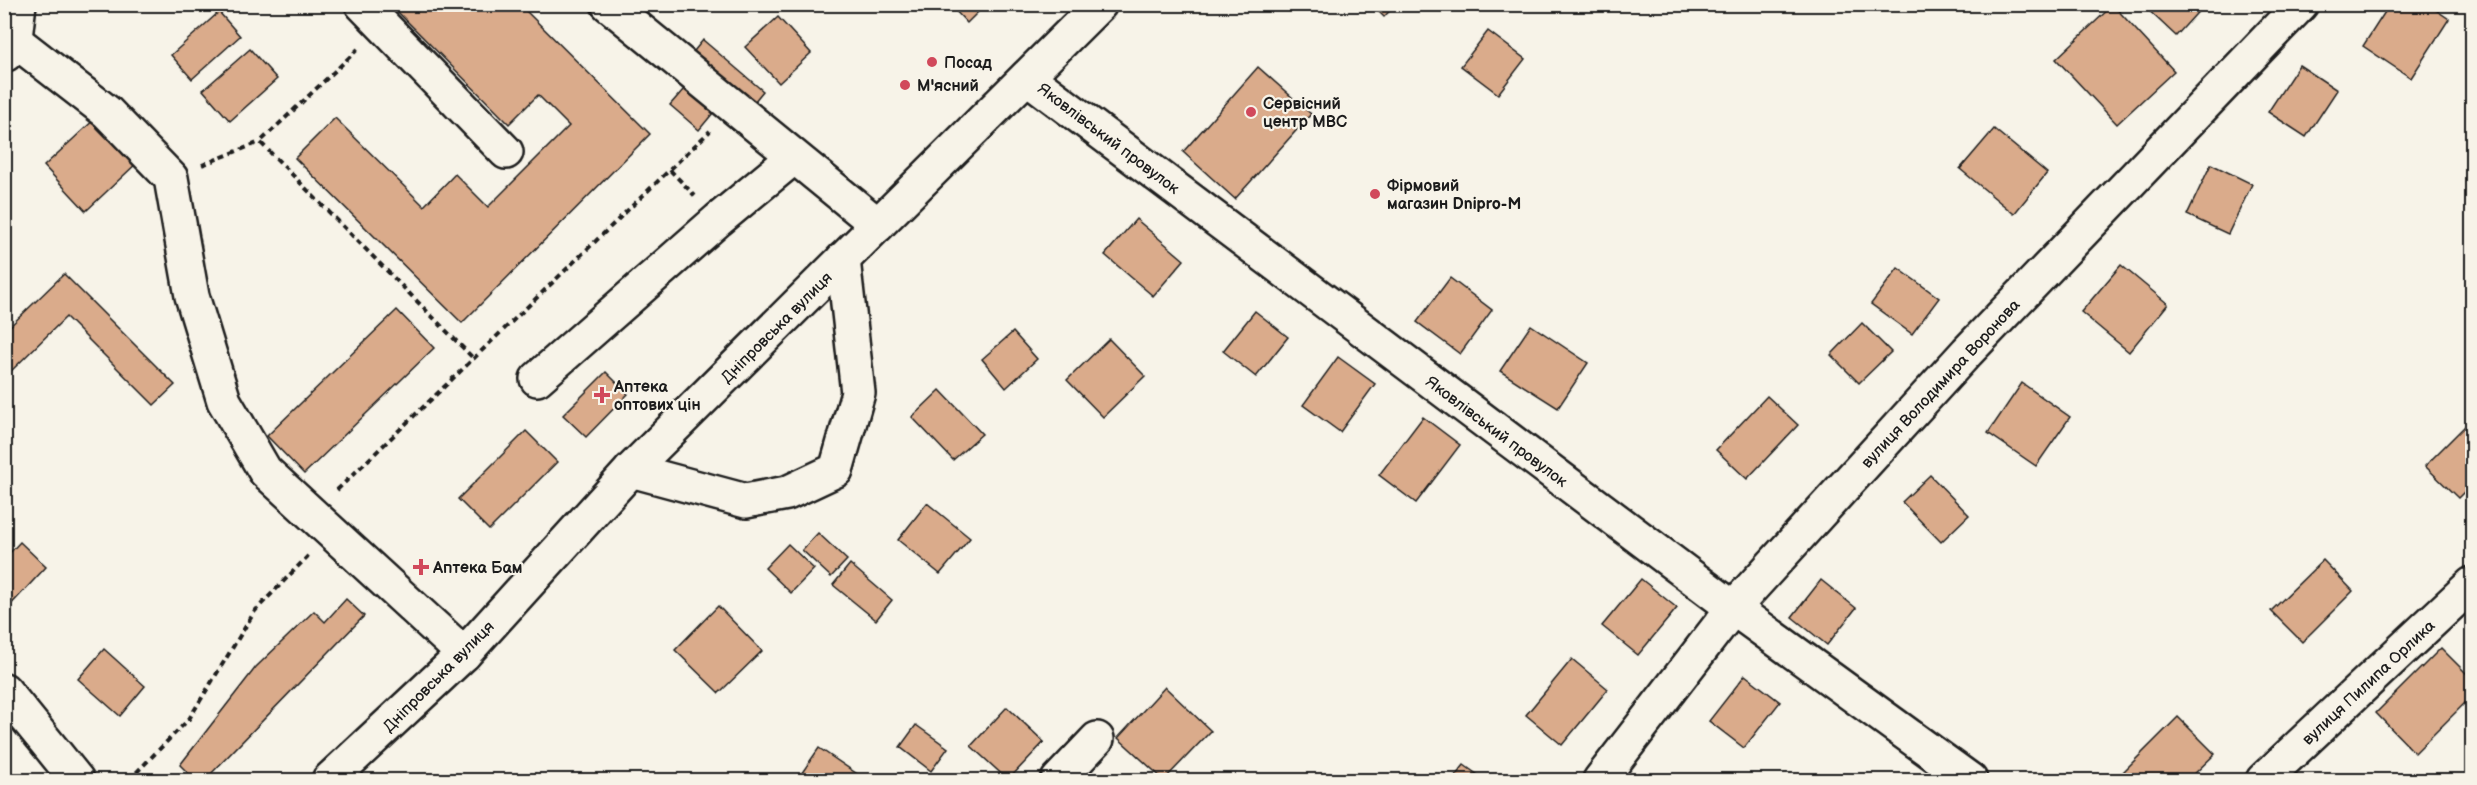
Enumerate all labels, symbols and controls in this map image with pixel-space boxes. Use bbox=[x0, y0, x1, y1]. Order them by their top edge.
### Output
place label: Посад bbox=[944, 54, 992, 73]
marker: Посад bbox=[925, 55, 939, 69]
place label: М'ясний bbox=[917, 77, 979, 96]
marker: М'ясний bbox=[898, 78, 912, 92]
street label: Яковлівський провулок bbox=[1033, 80, 1183, 199]
place label: Сервісний центр МВС bbox=[1263, 95, 1347, 132]
marker: Сервісний центр МВС bbox=[1244, 105, 1258, 119]
place label: Фірмовий магазин Dnipro-M bbox=[1387, 177, 1521, 214]
marker: Фірмовий магазин Dnipro-M bbox=[1368, 187, 1382, 201]
street label: Дніпровська вулиця bbox=[718, 269, 837, 388]
street label: вулиця Володимира Воронова bbox=[1858, 295, 2025, 472]
street label: Яковлівський провулок bbox=[1421, 373, 1571, 492]
place label: Аптека оптових цін bbox=[613, 378, 701, 415]
marker: Аптека оптових цін bbox=[595, 388, 609, 402]
place label: Аптека Бам bbox=[432, 559, 522, 578]
marker: Аптека Бам bbox=[414, 560, 428, 574]
street label: вулиця Пилипа Орлика bbox=[2299, 616, 2440, 750]
street label: Дніпровська вулиця bbox=[380, 618, 499, 737]

